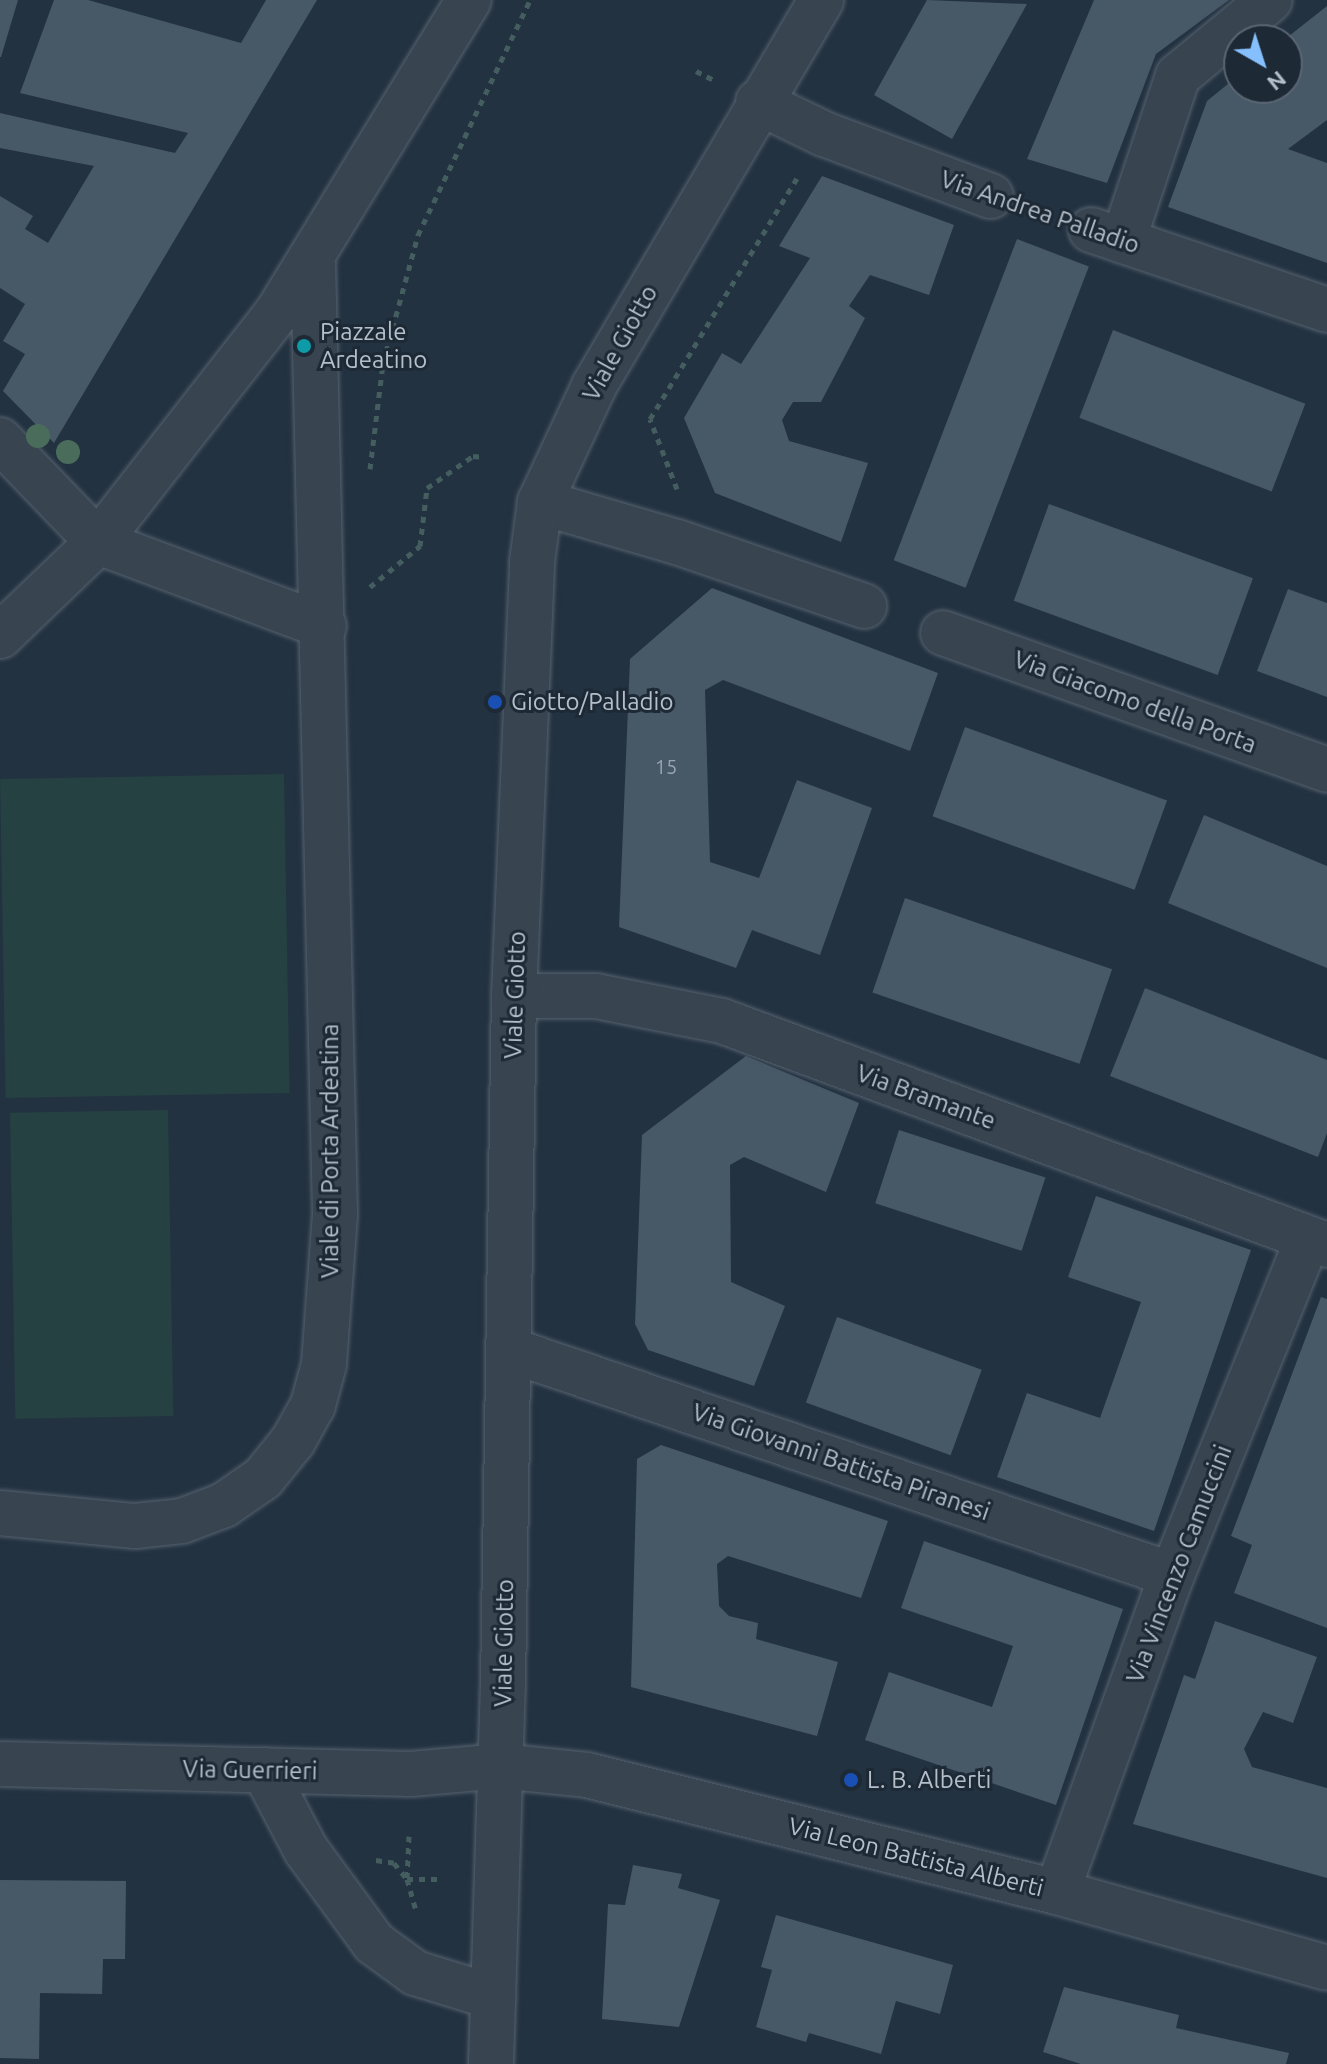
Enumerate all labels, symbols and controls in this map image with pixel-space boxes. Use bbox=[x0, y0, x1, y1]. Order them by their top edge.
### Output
north arrow bbox=[1223, 24, 1303, 104]
text: N bbox=[1263, 67, 1291, 96]
street label: Via Andrea Palladio bbox=[937, 164, 1143, 260]
street label: Viale Giotto bbox=[576, 280, 664, 406]
place label: Piazzale Ardeatino bbox=[320, 318, 427, 374]
marker: Piazzale Ardeatino bbox=[295, 337, 313, 355]
street label: Via Giacomo della Porta bbox=[1010, 645, 1260, 759]
place label: Giotto/Palladio bbox=[511, 688, 673, 716]
marker: Giotto/Palladio bbox=[486, 693, 504, 711]
house number: 15 bbox=[655, 754, 677, 778]
street label: Viale Giotto bbox=[498, 931, 532, 1059]
street label: Viale di Porta Ardeatina bbox=[316, 1024, 344, 1278]
street label: Via Bramante bbox=[853, 1059, 999, 1135]
street label: Via Giovanni Battista Piranesi bbox=[688, 1397, 994, 1527]
street label: Via Vincenzo Camuccini bbox=[1120, 1441, 1238, 1687]
street label: Viale Giotto bbox=[488, 1579, 520, 1707]
street label: Via Guerrieri bbox=[182, 1754, 318, 1786]
place label: L. B. Alberti bbox=[867, 1766, 991, 1794]
marker: L. B. Alberti bbox=[842, 1771, 860, 1789]
street label: Via Leon Battista Alberti bbox=[785, 1811, 1047, 1903]

